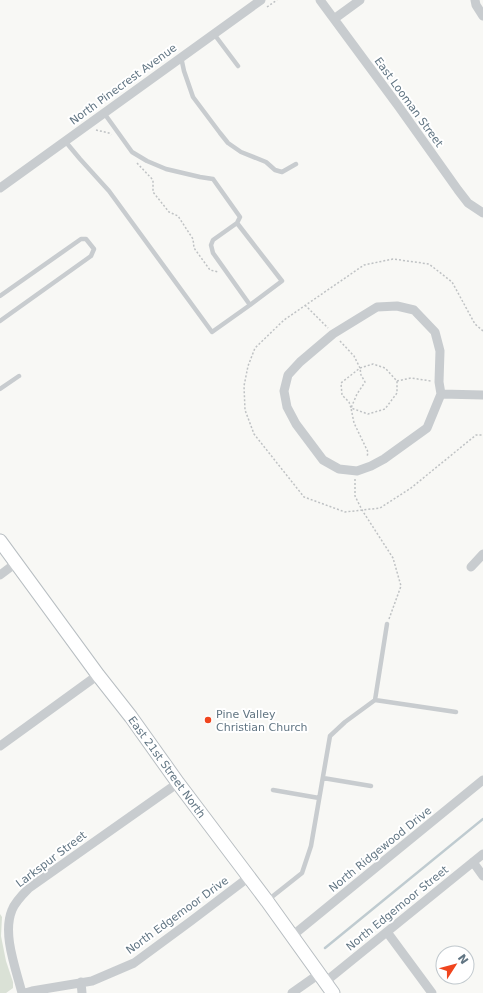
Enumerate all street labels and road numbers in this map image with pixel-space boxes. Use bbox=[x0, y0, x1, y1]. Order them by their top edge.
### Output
street label: North Pinecrest Avenue bbox=[67, 41, 179, 128]
street label: East Looman Street bbox=[372, 55, 446, 150]
street label: East 21st Street North bbox=[125, 714, 208, 821]
street label: North Ridgewood Drive bbox=[326, 804, 434, 895]
street label: Larkspur Street bbox=[13, 828, 90, 890]
street label: North Edgemoor Street bbox=[344, 863, 452, 954]
street label: North Edgemoor Drive bbox=[124, 874, 231, 957]

